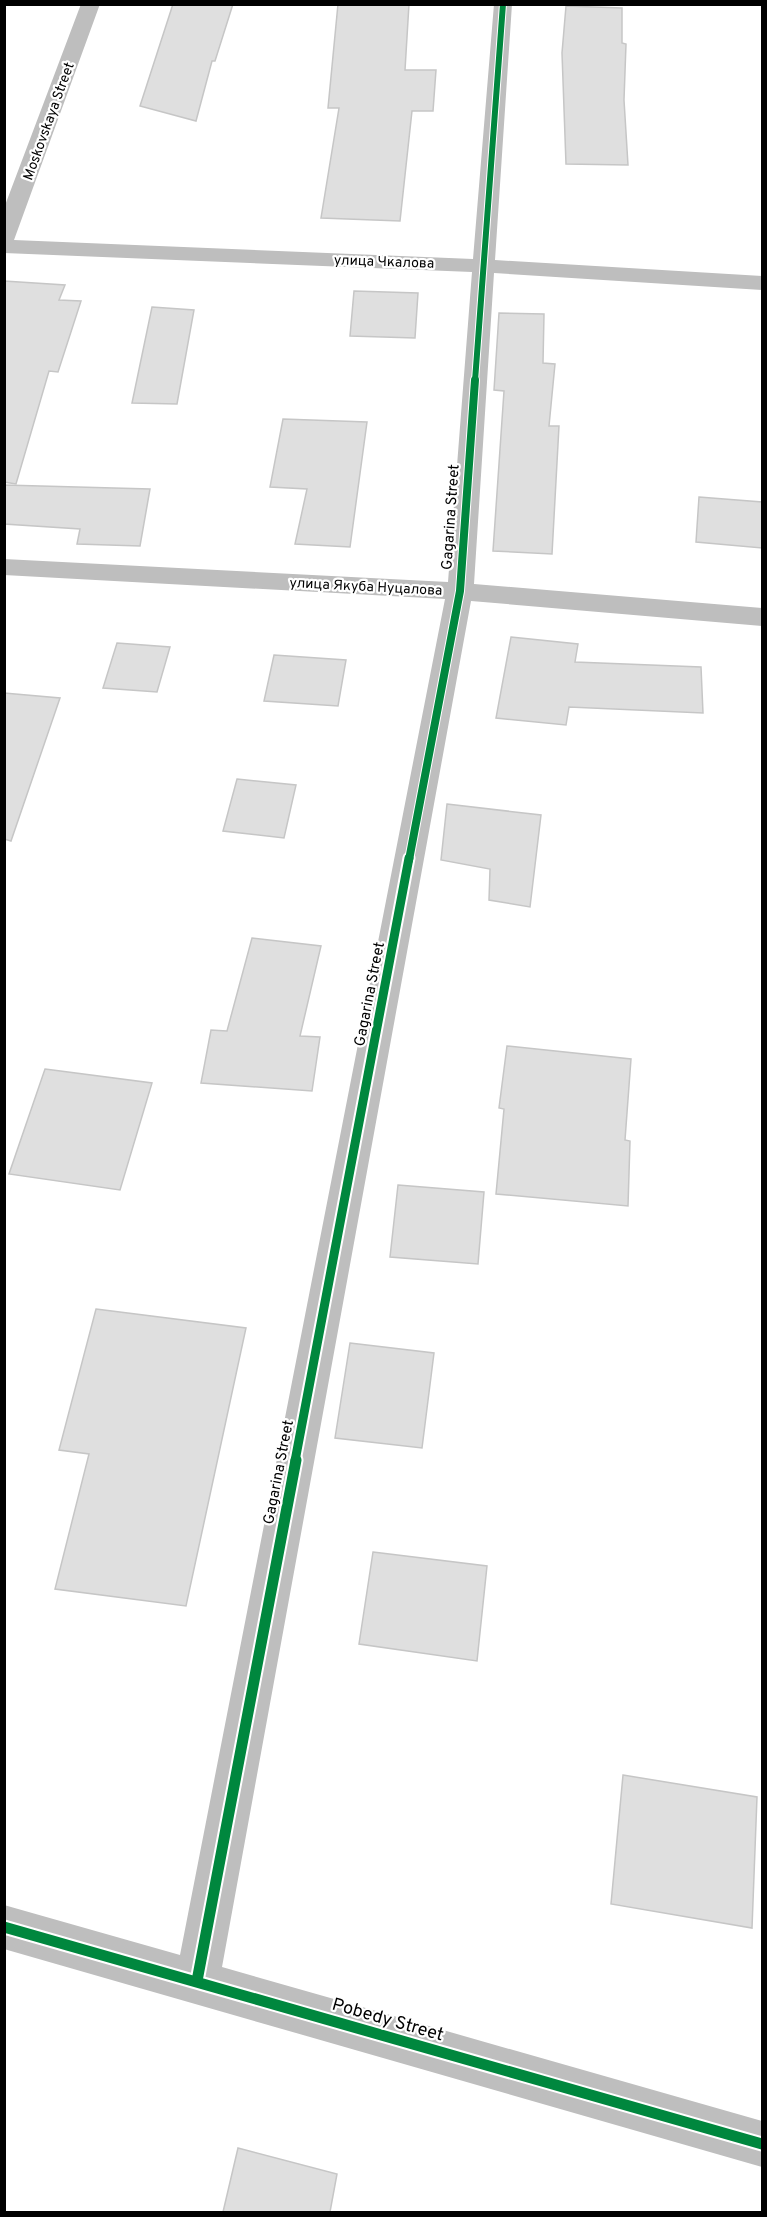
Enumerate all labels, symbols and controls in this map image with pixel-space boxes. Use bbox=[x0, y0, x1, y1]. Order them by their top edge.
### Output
street label: Moskovskaya Street bbox=[20, 60, 79, 183]
street label: улица Чкалова bbox=[333, 252, 434, 273]
street label: Gagarina Street bbox=[438, 464, 465, 571]
street label: улица Якуба Нуцалова bbox=[289, 575, 443, 600]
street label: Gagarina Street bbox=[351, 941, 390, 1048]
street label: Gagarina Street bbox=[260, 1419, 299, 1526]
street label: Pobedy Street bbox=[329, 1993, 446, 2047]

